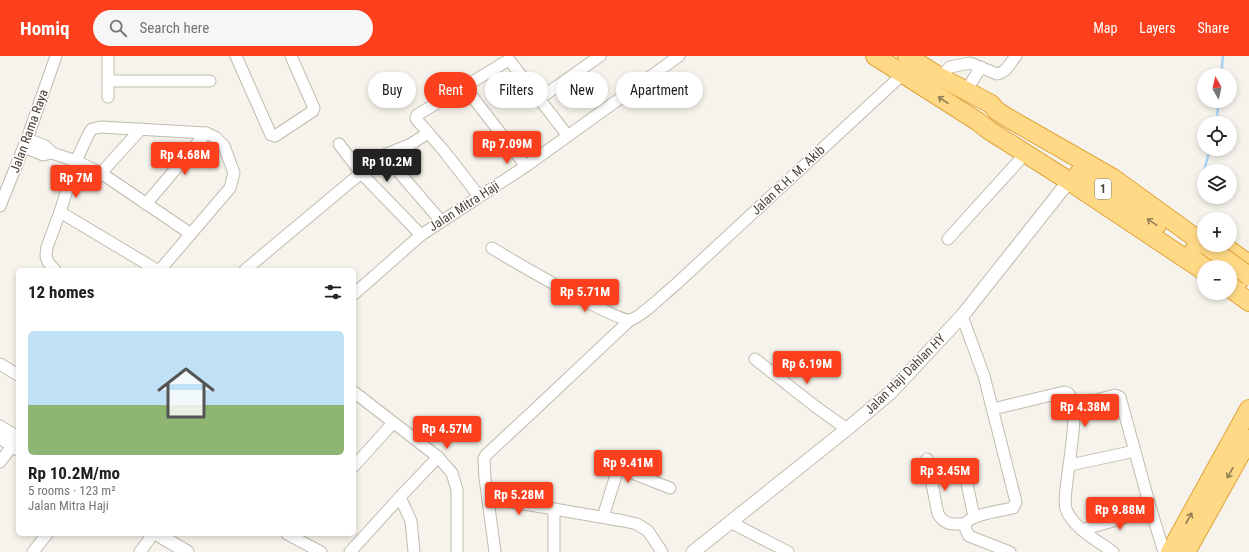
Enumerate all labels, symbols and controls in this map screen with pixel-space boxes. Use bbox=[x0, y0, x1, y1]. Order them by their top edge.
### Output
search box bbox=[93, 10, 373, 46]
text: Homiq bbox=[20, 17, 69, 40]
icon: search bbox=[107, 17, 129, 39]
text: Search here bbox=[139, 19, 209, 37]
text: Map bbox=[1093, 20, 1117, 36]
text: Layers bbox=[1139, 20, 1176, 36]
text: Share bbox=[1198, 20, 1229, 36]
north arrow bbox=[1197, 68, 1237, 108]
map controls bbox=[1197, 68, 1237, 300]
chip: Buy bbox=[368, 72, 416, 108]
chip: Rent bbox=[424, 72, 477, 108]
chip: Filters bbox=[485, 72, 548, 108]
chip: New bbox=[556, 72, 608, 108]
chip: Apartment bbox=[616, 72, 703, 108]
street label: Jalan Rama Raya bbox=[7, 87, 51, 175]
one-way arrow bbox=[937, 96, 949, 104]
button: locate bbox=[1197, 116, 1237, 156]
pin: Rp 7.09M bbox=[466, 131, 548, 165]
text: Rp 7.09M bbox=[482, 136, 532, 151]
pin: Rp 4.68M bbox=[144, 142, 226, 176]
street label: Jalan R.H. M. Akib bbox=[748, 142, 828, 218]
text: Rp 4.68M bbox=[160, 147, 210, 162]
pin: Rp 10.2M bbox=[346, 149, 428, 183]
text: Rp 10.2M bbox=[362, 154, 412, 169]
button: layers bbox=[1197, 164, 1237, 204]
pin: Rp 7M bbox=[48, 165, 104, 199]
text: Rp 7M bbox=[59, 170, 93, 185]
street label: Jalan Mitra Haji bbox=[426, 178, 502, 234]
road number: 1 bbox=[1095, 179, 1111, 199]
button: + bbox=[1197, 212, 1237, 252]
one-way arrow bbox=[1147, 218, 1158, 226]
button: − bbox=[1197, 260, 1237, 300]
pin: Rp 5.71M bbox=[544, 279, 626, 313]
icon: filters bbox=[322, 281, 344, 303]
text: 12 homes bbox=[28, 282, 94, 302]
text: Rp 5.71M bbox=[560, 284, 610, 299]
street label: Jalan Haji Dahlan HY bbox=[862, 331, 948, 417]
pin: Rp 6.19M bbox=[766, 351, 848, 385]
text: Rp 6.19M bbox=[782, 356, 832, 371]
icon: home bbox=[150, 357, 222, 429]
pin: Rp 4.38M bbox=[1044, 394, 1126, 428]
text: Rp 4.38M bbox=[1060, 399, 1110, 414]
pin: Rp 4.57M bbox=[406, 416, 488, 450]
text: Rp 4.57M bbox=[422, 421, 472, 436]
pin: Rp 9.41M bbox=[587, 450, 669, 484]
text: Rp 9.41M bbox=[603, 455, 653, 470]
pin: Rp 3.45M bbox=[904, 458, 986, 492]
text: Rp 10.2M/mo bbox=[28, 463, 120, 483]
text: Rp 3.45M bbox=[920, 463, 970, 478]
one-way arrow bbox=[1225, 467, 1233, 479]
pin: Rp 5.28M bbox=[478, 482, 560, 516]
text: 5 rooms · 123 m² bbox=[28, 483, 115, 498]
text: Rp 5.28M bbox=[494, 487, 544, 502]
pin: Rp 9.88M bbox=[1079, 497, 1161, 531]
text: Jalan Mitra Haji bbox=[28, 498, 109, 513]
text: Rp 9.88M bbox=[1095, 502, 1145, 517]
one-way arrow bbox=[1186, 512, 1193, 524]

